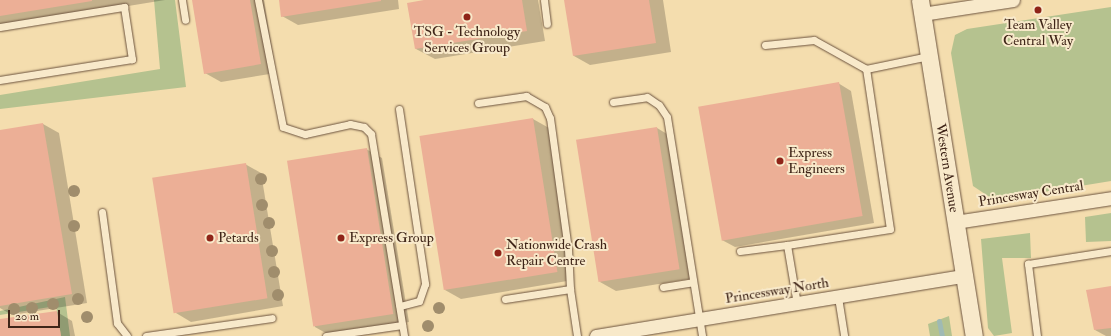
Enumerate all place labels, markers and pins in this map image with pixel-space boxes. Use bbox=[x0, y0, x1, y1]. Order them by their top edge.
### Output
marker: Team Valley Central Way bbox=[1033, 5, 1043, 15]
marker: TSG - Technology Services Group bbox=[462, 12, 472, 22]
place label: Team Valley Central Way bbox=[1003, 17, 1073, 50]
place label: TSG - Technology Services Group bbox=[414, 24, 520, 56]
place label: Express Engineers bbox=[788, 145, 845, 178]
marker: Express Engineers bbox=[775, 156, 785, 166]
place label: Petards bbox=[218, 230, 259, 246]
place label: Express Group bbox=[349, 230, 434, 246]
marker: Petards bbox=[205, 233, 215, 243]
marker: Express Group bbox=[336, 233, 346, 243]
place label: Nationwide Crash Repair Centre bbox=[506, 237, 607, 270]
marker: Nationwide Crash Repair Centre bbox=[493, 248, 503, 258]

